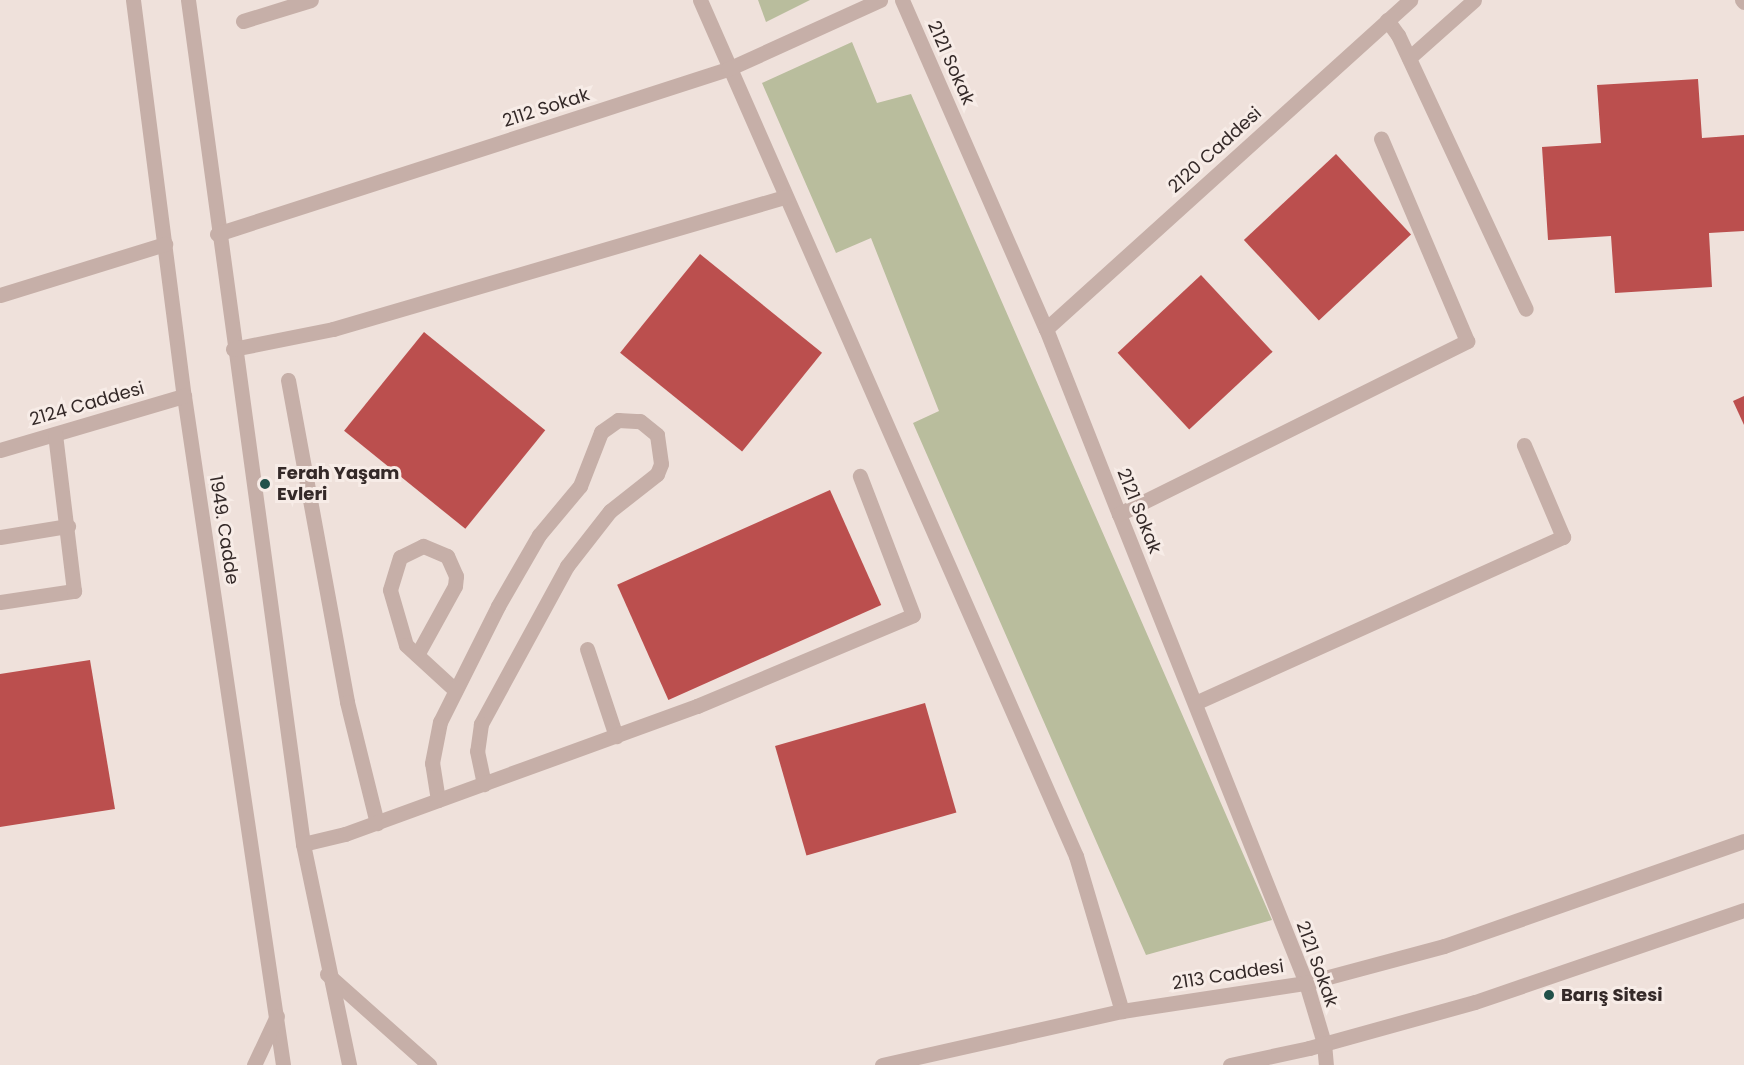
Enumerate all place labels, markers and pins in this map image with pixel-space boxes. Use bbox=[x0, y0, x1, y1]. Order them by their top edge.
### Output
place label: Ferah Yaşam Evleri bbox=[277, 463, 399, 506]
marker: Ferah Yaşam Evleri bbox=[258, 477, 272, 491]
place label: Barış Sitesi bbox=[1561, 984, 1663, 1006]
marker: Barış Sitesi bbox=[1542, 988, 1556, 1002]

